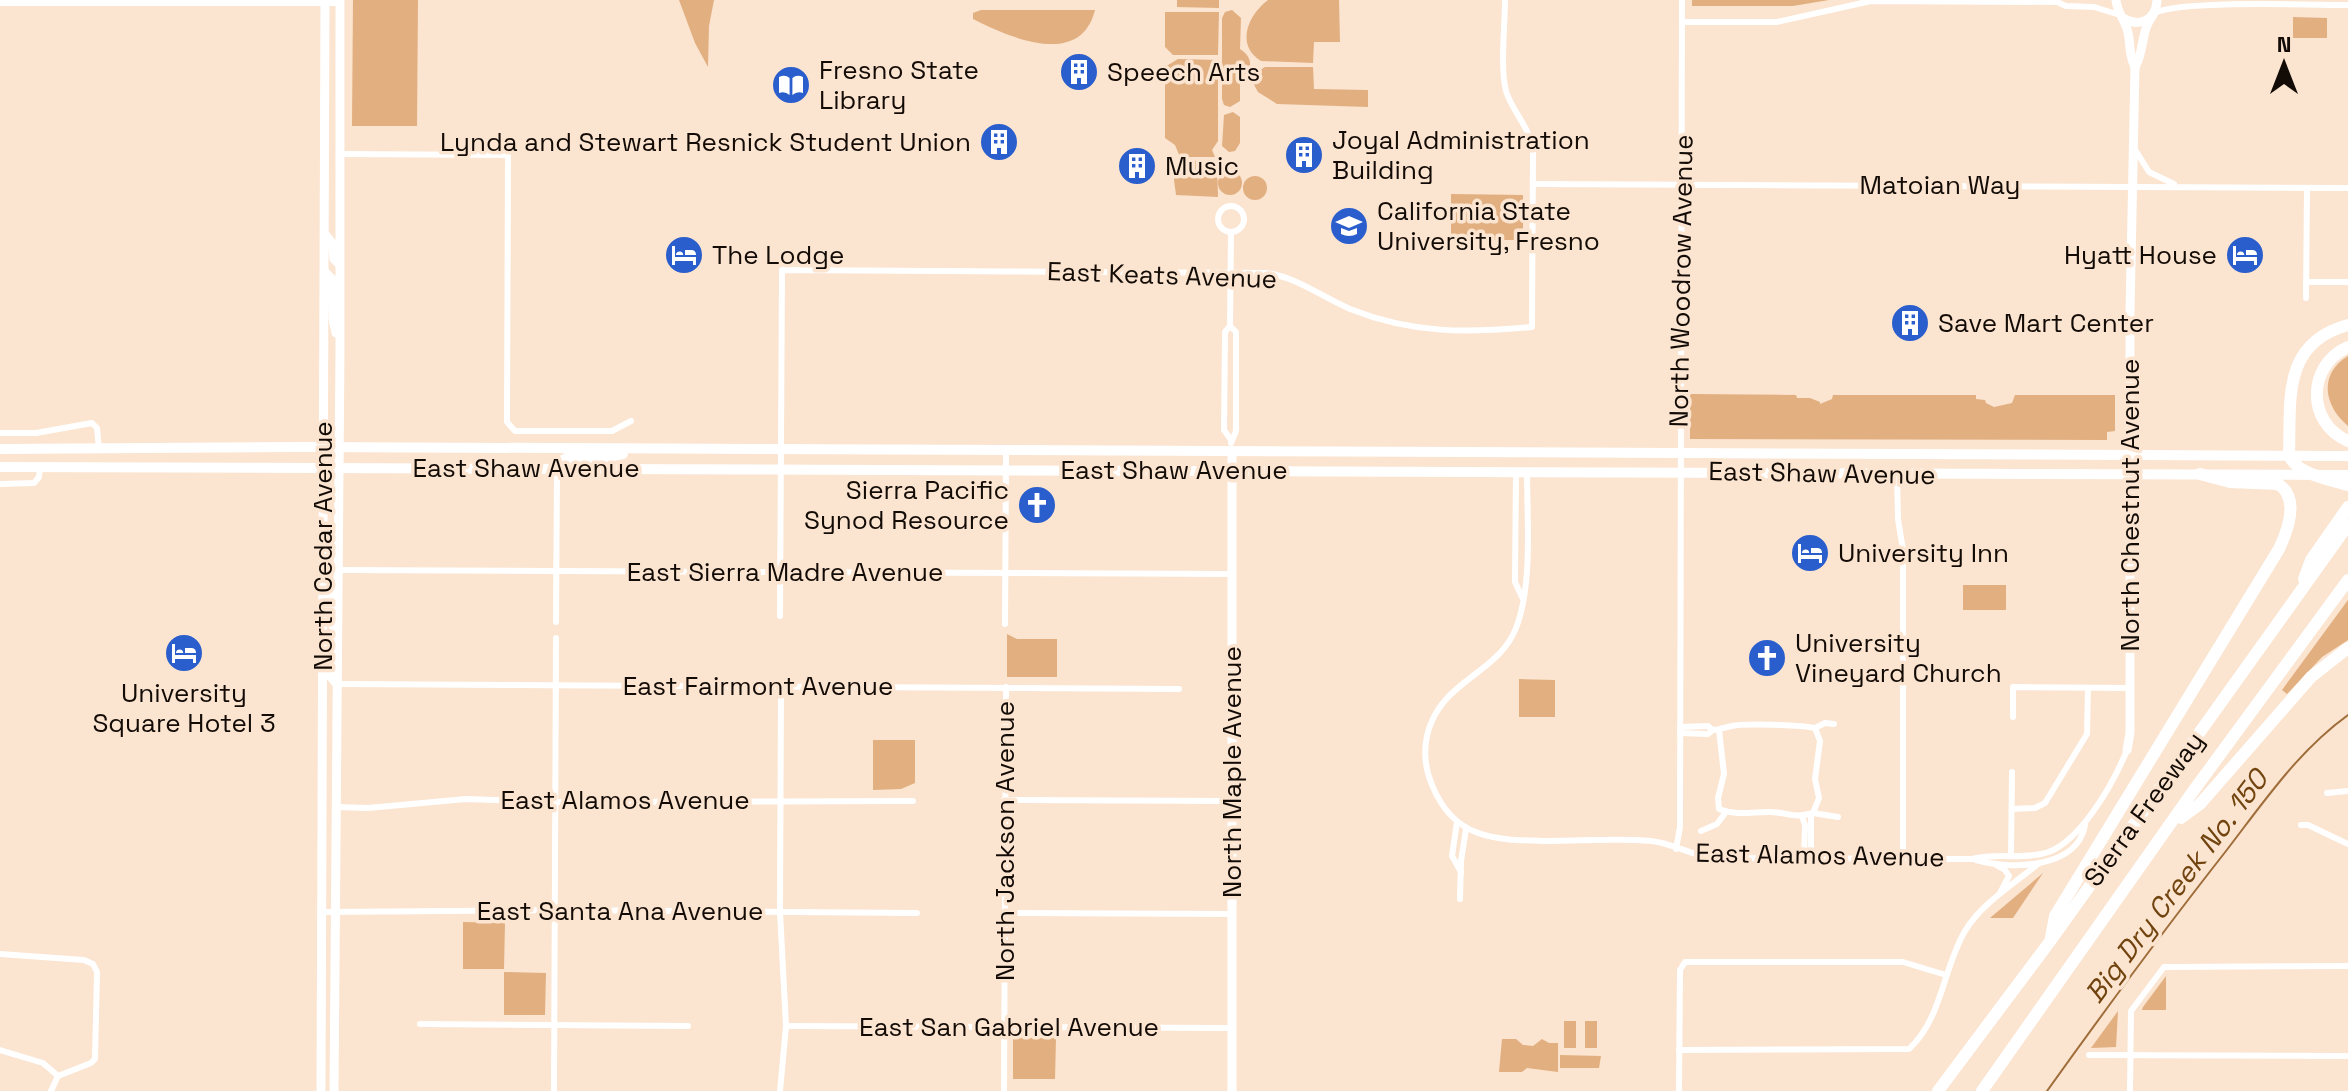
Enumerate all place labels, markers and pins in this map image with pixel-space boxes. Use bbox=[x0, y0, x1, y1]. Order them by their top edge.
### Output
building icon: Speech Arts bbox=[1058, 51, 1100, 93]
place label: Fresno State Library bbox=[819, 53, 979, 117]
place label: Speech Arts bbox=[1107, 55, 1260, 89]
library icon: Fresno State Library bbox=[770, 64, 812, 106]
building icon: Lynda and Stewart Resnick Student Union bbox=[978, 121, 1020, 163]
place label: Joyal Administration Building bbox=[1332, 123, 1590, 187]
place label: Lynda and Stewart Resnick Student Union bbox=[440, 125, 971, 159]
building icon: Joyal Administration Building bbox=[1283, 134, 1325, 176]
building icon: Music bbox=[1116, 145, 1158, 187]
place label: Music bbox=[1165, 149, 1239, 183]
place label: California State University, Fresno bbox=[1377, 194, 1600, 258]
school or university icon: California State University, Fresno bbox=[1328, 205, 1370, 247]
hotel icon: The Lodge bbox=[663, 234, 705, 276]
hotel icon: Hyatt House bbox=[2224, 234, 2266, 276]
place label: The Lodge bbox=[712, 238, 844, 272]
place label: Hyatt House bbox=[2064, 238, 2217, 272]
building icon: Save Mart Center bbox=[1889, 302, 1931, 344]
place label: Save Mart Center bbox=[1938, 306, 2154, 340]
place label: Sierra Pacific Synod Resource bbox=[804, 473, 1009, 537]
church icon: Sierra Pacific Synod Resource bbox=[1016, 484, 1058, 526]
hotel icon: University Inn bbox=[1789, 532, 1831, 574]
place label: University Inn bbox=[1838, 536, 2009, 570]
place label: University Vineyard Church bbox=[1795, 626, 2002, 690]
hotel icon: University Square Hotel 3 bbox=[163, 632, 205, 674]
church icon: University Vineyard Church bbox=[1746, 637, 1788, 679]
place label: University Square Hotel 3 bbox=[92, 676, 276, 740]

